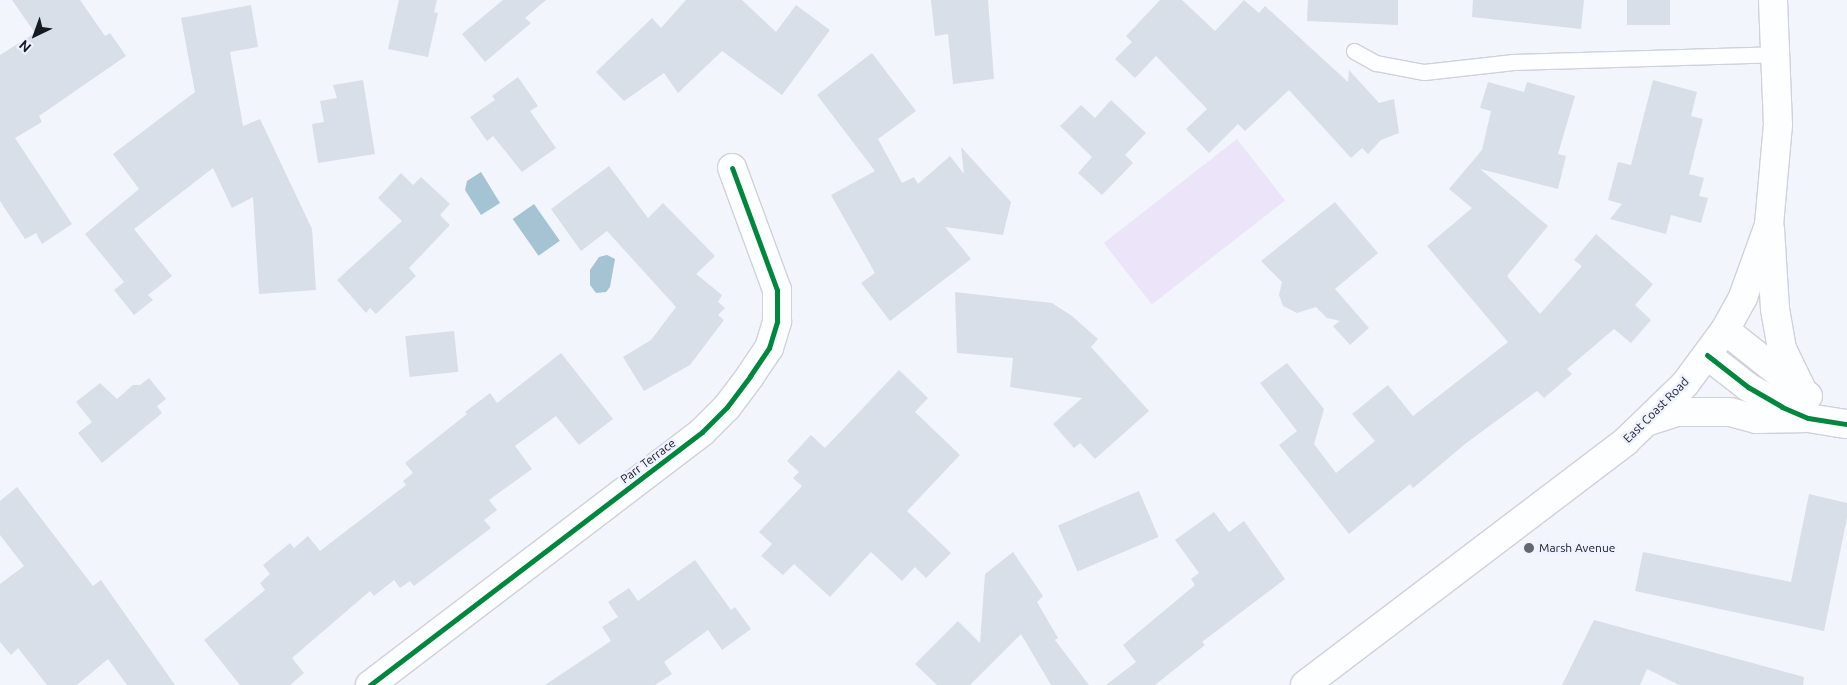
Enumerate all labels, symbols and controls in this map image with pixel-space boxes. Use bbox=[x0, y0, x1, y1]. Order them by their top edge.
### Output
north arrow bbox=[10, 10, 60, 60]
text: N bbox=[16, 37, 34, 56]
street label: East Coast Road bbox=[1620, 374, 1692, 446]
street label: Parr Terrace bbox=[618, 436, 678, 486]
place label: Marsh Avenue bbox=[1539, 541, 1615, 555]
marker: Marsh Avenue bbox=[1523, 542, 1535, 554]

